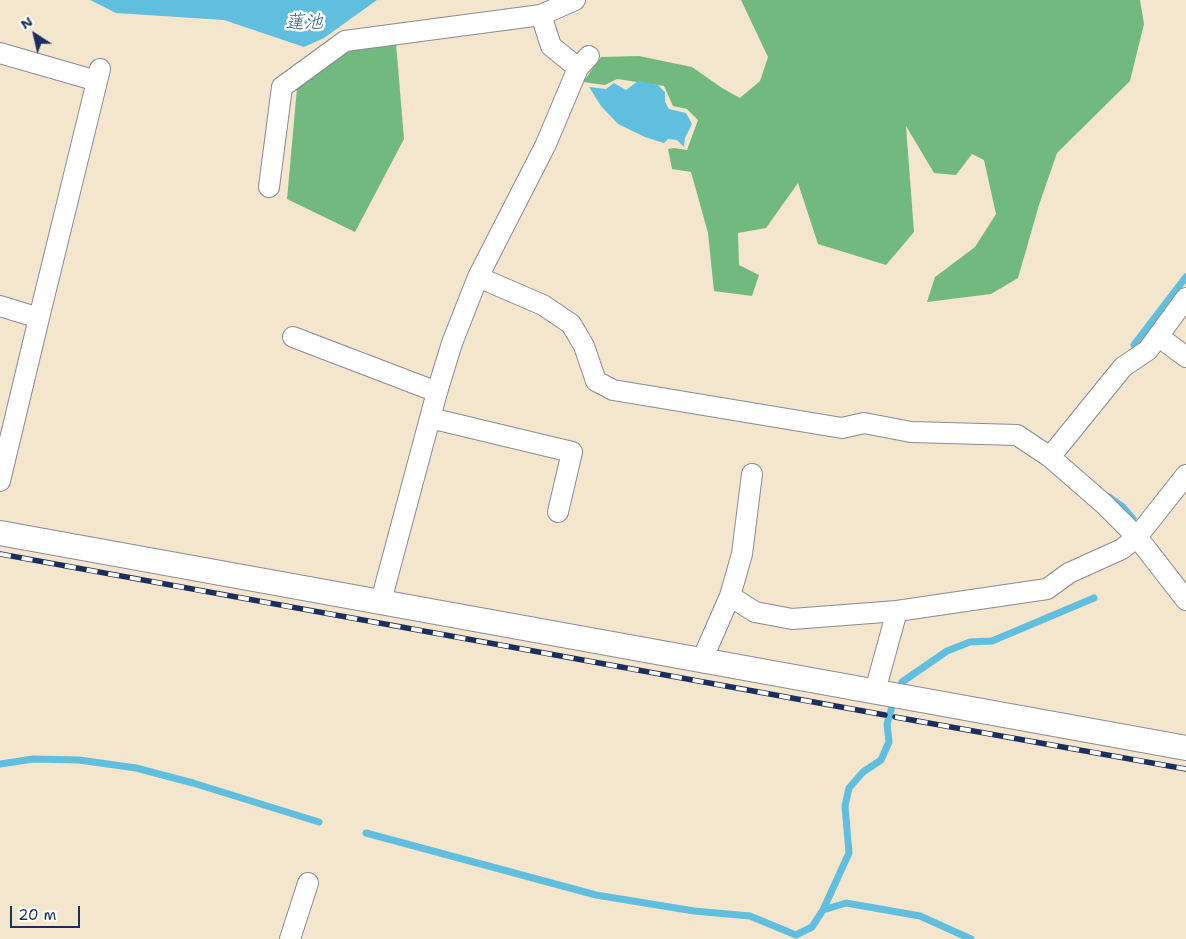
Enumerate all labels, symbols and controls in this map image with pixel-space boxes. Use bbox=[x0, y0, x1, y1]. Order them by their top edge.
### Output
north arrow bbox=[10, 10, 60, 60]
text: N bbox=[17, 12, 36, 33]
water label: 蓮池 bbox=[285, 12, 323, 34]
scale bar bbox=[12, 896, 82, 928]
text: 20 m bbox=[18, 905, 57, 925]

